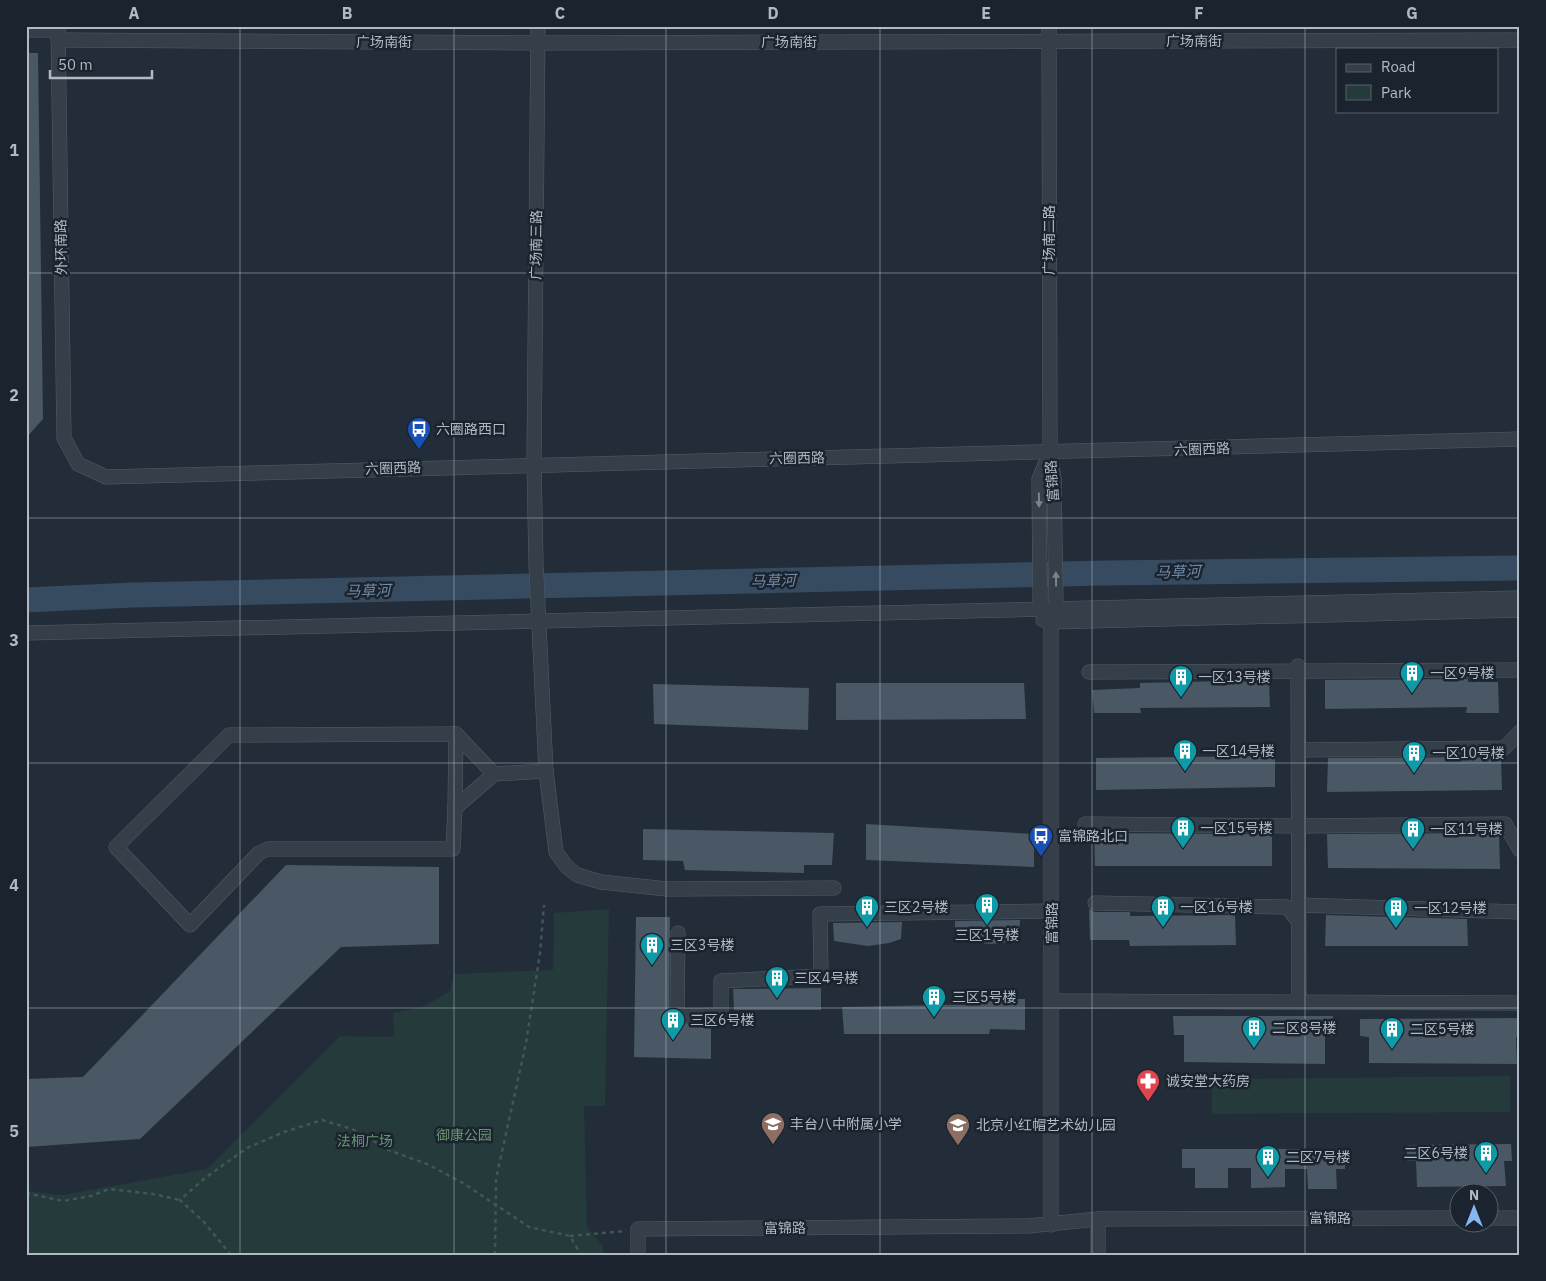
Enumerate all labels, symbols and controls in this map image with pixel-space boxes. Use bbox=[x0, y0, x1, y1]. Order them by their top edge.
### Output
text: A bbox=[129, 3, 140, 23]
text: B bbox=[342, 3, 353, 23]
text: C bbox=[555, 3, 565, 23]
text: D bbox=[767, 3, 779, 23]
text: E bbox=[981, 3, 991, 23]
text: F bbox=[1194, 3, 1204, 23]
text: G bbox=[1406, 3, 1418, 23]
street label: 广场南街 bbox=[1166, 32, 1222, 50]
street label: 广场南街 bbox=[356, 33, 412, 51]
street label: 广场南街 bbox=[761, 33, 817, 51]
scale bar bbox=[50, 48, 152, 80]
legend bbox=[1336, 48, 1498, 112]
text: 50 m bbox=[58, 55, 93, 74]
text: Road bbox=[1381, 57, 1416, 76]
text: Park bbox=[1381, 83, 1411, 102]
text: 1 bbox=[9, 140, 19, 160]
street label: 广场南二路 bbox=[1040, 205, 1058, 275]
street label: 广场南三路 bbox=[526, 210, 546, 280]
street label: 外环南路 bbox=[52, 219, 70, 275]
text: 2 bbox=[9, 385, 19, 405]
bus stop icon: 六圈路西口 bbox=[406, 416, 432, 450]
place label: 六圈路西口 bbox=[436, 420, 506, 438]
street label: 六圈西路 bbox=[1174, 439, 1230, 459]
street label: 六圈西路 bbox=[769, 449, 825, 467]
street label: 六圈西路 bbox=[365, 458, 421, 478]
street label: 富锦路 bbox=[1042, 459, 1062, 503]
one-way arrow bbox=[1035, 492, 1043, 508]
water label: 马草河 bbox=[1155, 562, 1204, 581]
water label: 马草河 bbox=[750, 571, 799, 590]
one-way arrow bbox=[1051, 571, 1059, 587]
water label: 马草河 bbox=[345, 581, 394, 600]
text: 3 bbox=[9, 630, 19, 650]
building icon: 一区9号楼 bbox=[1399, 660, 1425, 694]
building icon: 一区13号楼 bbox=[1168, 664, 1194, 698]
place label: 一区9号楼 bbox=[1430, 664, 1494, 682]
place label: 一区13号楼 bbox=[1198, 668, 1271, 686]
building icon: 一区14号楼 bbox=[1172, 738, 1198, 772]
building icon: 一区10号楼 bbox=[1401, 740, 1427, 774]
place label: 一区14号楼 bbox=[1202, 742, 1275, 760]
place label: 一区10号楼 bbox=[1432, 744, 1505, 762]
building icon: 一区15号楼 bbox=[1170, 815, 1196, 849]
building icon: 一区11号楼 bbox=[1400, 816, 1426, 850]
place label: 一区15号楼 bbox=[1200, 819, 1273, 837]
place label: 一区11号楼 bbox=[1430, 820, 1503, 838]
bus stop icon: 富锦路北口 bbox=[1028, 823, 1054, 857]
place label: 富锦路北口 bbox=[1058, 827, 1128, 845]
text: 4 bbox=[9, 875, 19, 895]
building icon: 三区1号楼 bbox=[974, 892, 1000, 926]
building icon: 三区2号楼 bbox=[854, 894, 880, 928]
building icon: 一区16号楼 bbox=[1150, 894, 1176, 928]
building icon: 一区12号楼 bbox=[1383, 895, 1409, 929]
place label: 三区2号楼 bbox=[884, 898, 948, 916]
place label: 一区16号楼 bbox=[1180, 898, 1253, 916]
place label: 一区12号楼 bbox=[1414, 899, 1487, 917]
street label: 富锦路 bbox=[1043, 902, 1061, 944]
place label: 三区1号楼 bbox=[955, 926, 1019, 944]
building icon: 三区3号楼 bbox=[639, 932, 665, 966]
place label: 三区3号楼 bbox=[670, 936, 734, 954]
building icon: 三区4号楼 bbox=[764, 965, 790, 999]
place label: 三区4号楼 bbox=[794, 969, 858, 987]
building icon: 三区5号楼 bbox=[921, 984, 947, 1018]
place label: 三区5号楼 bbox=[952, 988, 1016, 1006]
building icon: 三区6号楼 bbox=[660, 1007, 686, 1041]
place label: 三区6号楼 bbox=[690, 1011, 754, 1029]
building icon: 二区8号楼 bbox=[1241, 1015, 1267, 1049]
building icon: 二区5号楼 bbox=[1379, 1016, 1405, 1050]
place label: 二区8号楼 bbox=[1272, 1019, 1336, 1037]
place label: 二区5号楼 bbox=[1410, 1020, 1474, 1038]
pharmacy icon: 诚安堂大药房 bbox=[1135, 1068, 1161, 1102]
place label: 诚安堂大药房 bbox=[1166, 1072, 1250, 1090]
school or university icon: 丰台八中附属小学 bbox=[760, 1111, 786, 1145]
school or university icon: 北京小红帽艺术幼儿园 bbox=[945, 1112, 971, 1146]
place label: 丰台八中附属小学 bbox=[790, 1115, 902, 1133]
place label: 北京小红帽艺术幼儿园 bbox=[976, 1116, 1116, 1134]
text: 5 bbox=[9, 1121, 19, 1141]
park label: 御康公园 bbox=[436, 1126, 492, 1144]
park label: 法桐广场 bbox=[337, 1132, 393, 1150]
building icon: 二区6号楼 bbox=[1473, 1140, 1499, 1174]
building icon: 二区7号楼 bbox=[1255, 1144, 1281, 1178]
place label: 二区6号楼 bbox=[1404, 1144, 1468, 1162]
place label: 二区7号楼 bbox=[1286, 1148, 1350, 1166]
north arrow bbox=[1448, 1184, 1498, 1234]
text: N bbox=[1469, 1186, 1479, 1204]
street label: 富锦路 bbox=[1309, 1209, 1351, 1227]
street label: 富锦路 bbox=[764, 1219, 806, 1237]

